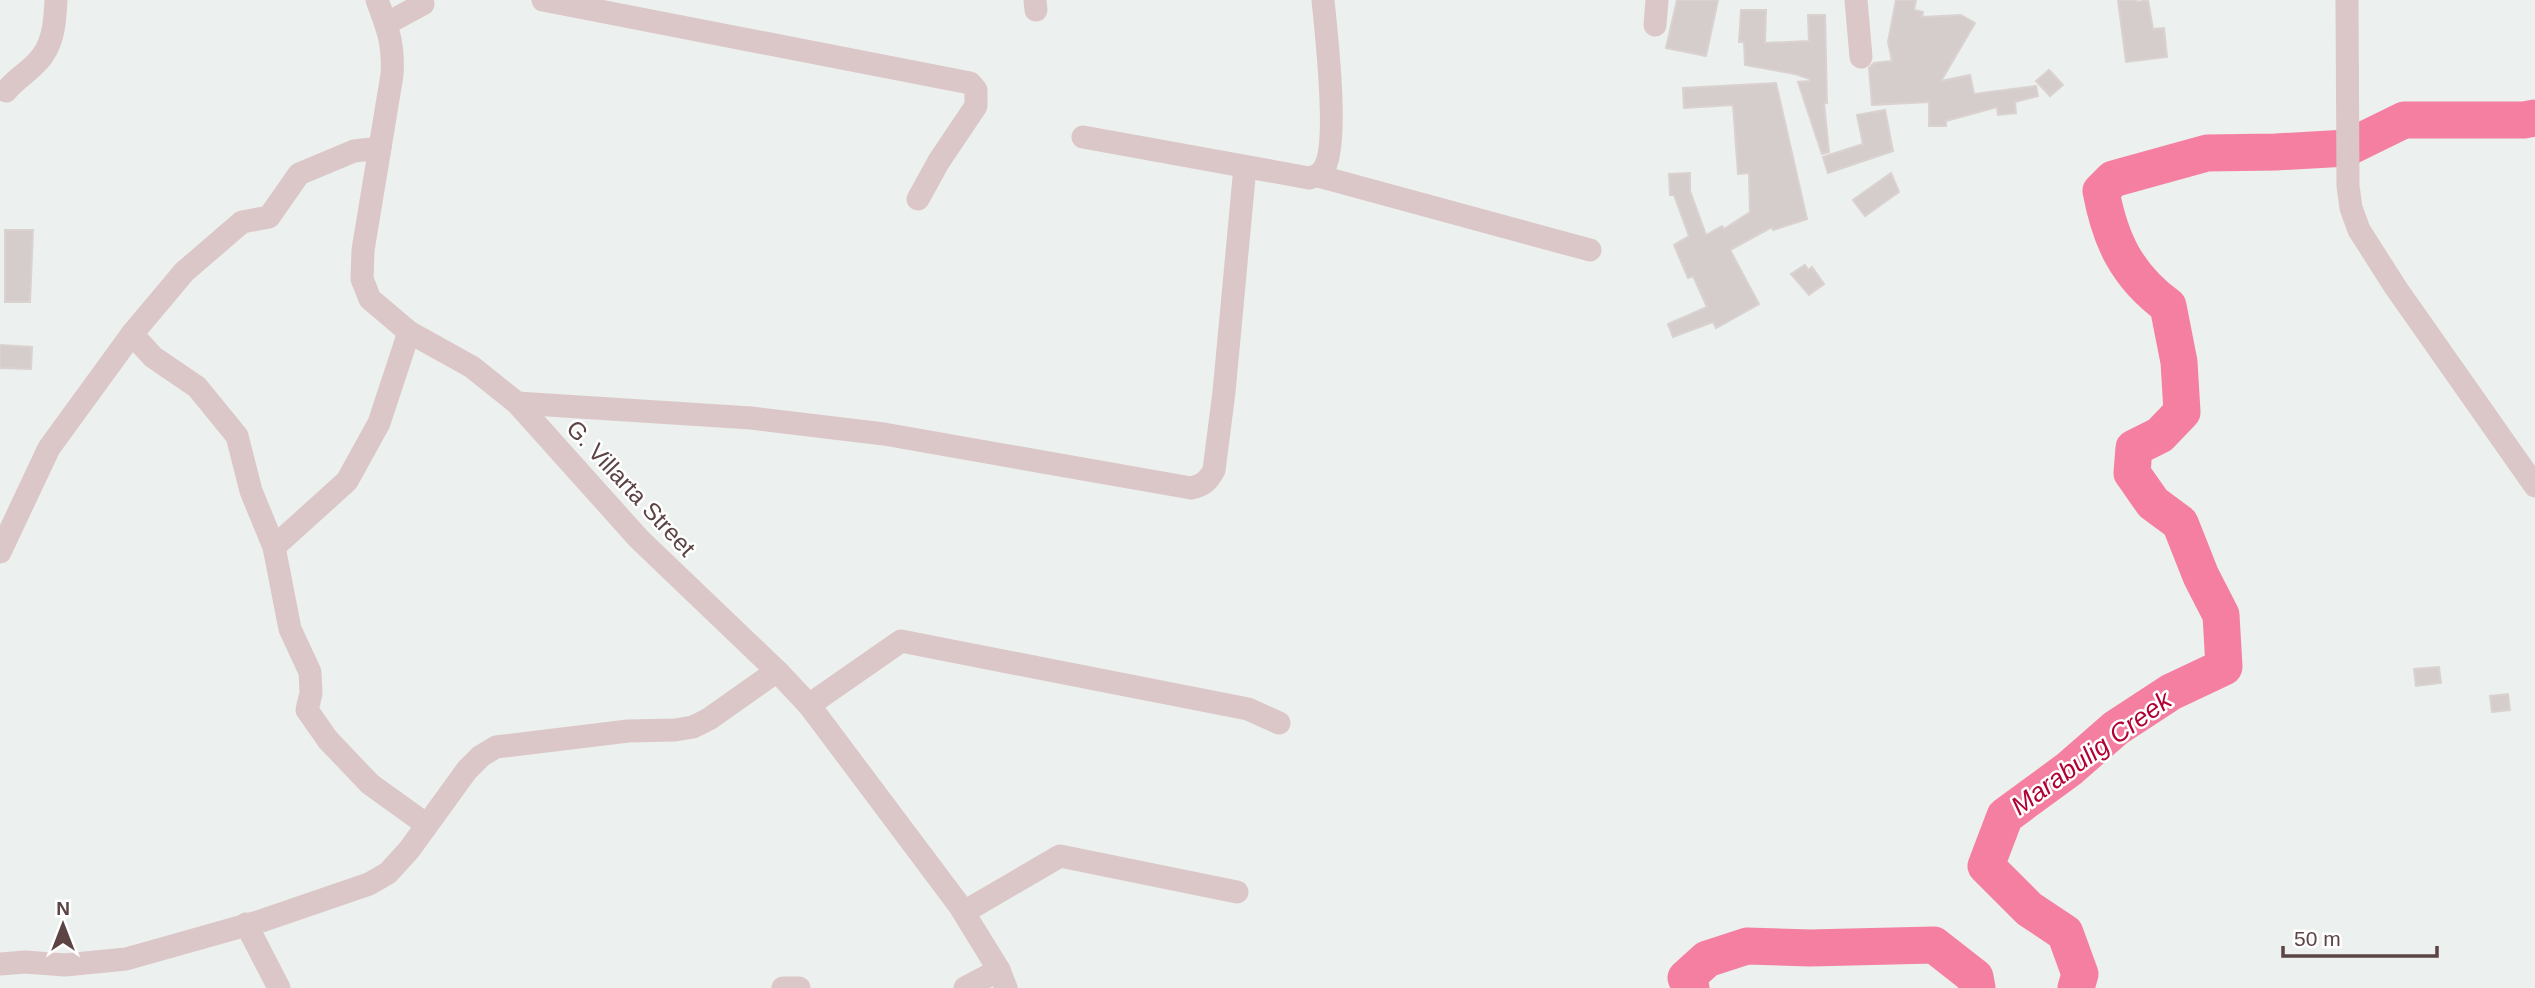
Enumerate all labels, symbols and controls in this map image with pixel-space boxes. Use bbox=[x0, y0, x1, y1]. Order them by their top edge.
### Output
street label: G. Villarta Street bbox=[561, 415, 701, 562]
water label: Marabulig Creek bbox=[2005, 684, 2179, 821]
north arrow bbox=[28, 890, 98, 960]
text: N bbox=[56, 898, 70, 919]
scale bar bbox=[2283, 914, 2437, 958]
text: 50 m bbox=[2294, 927, 2341, 950]

